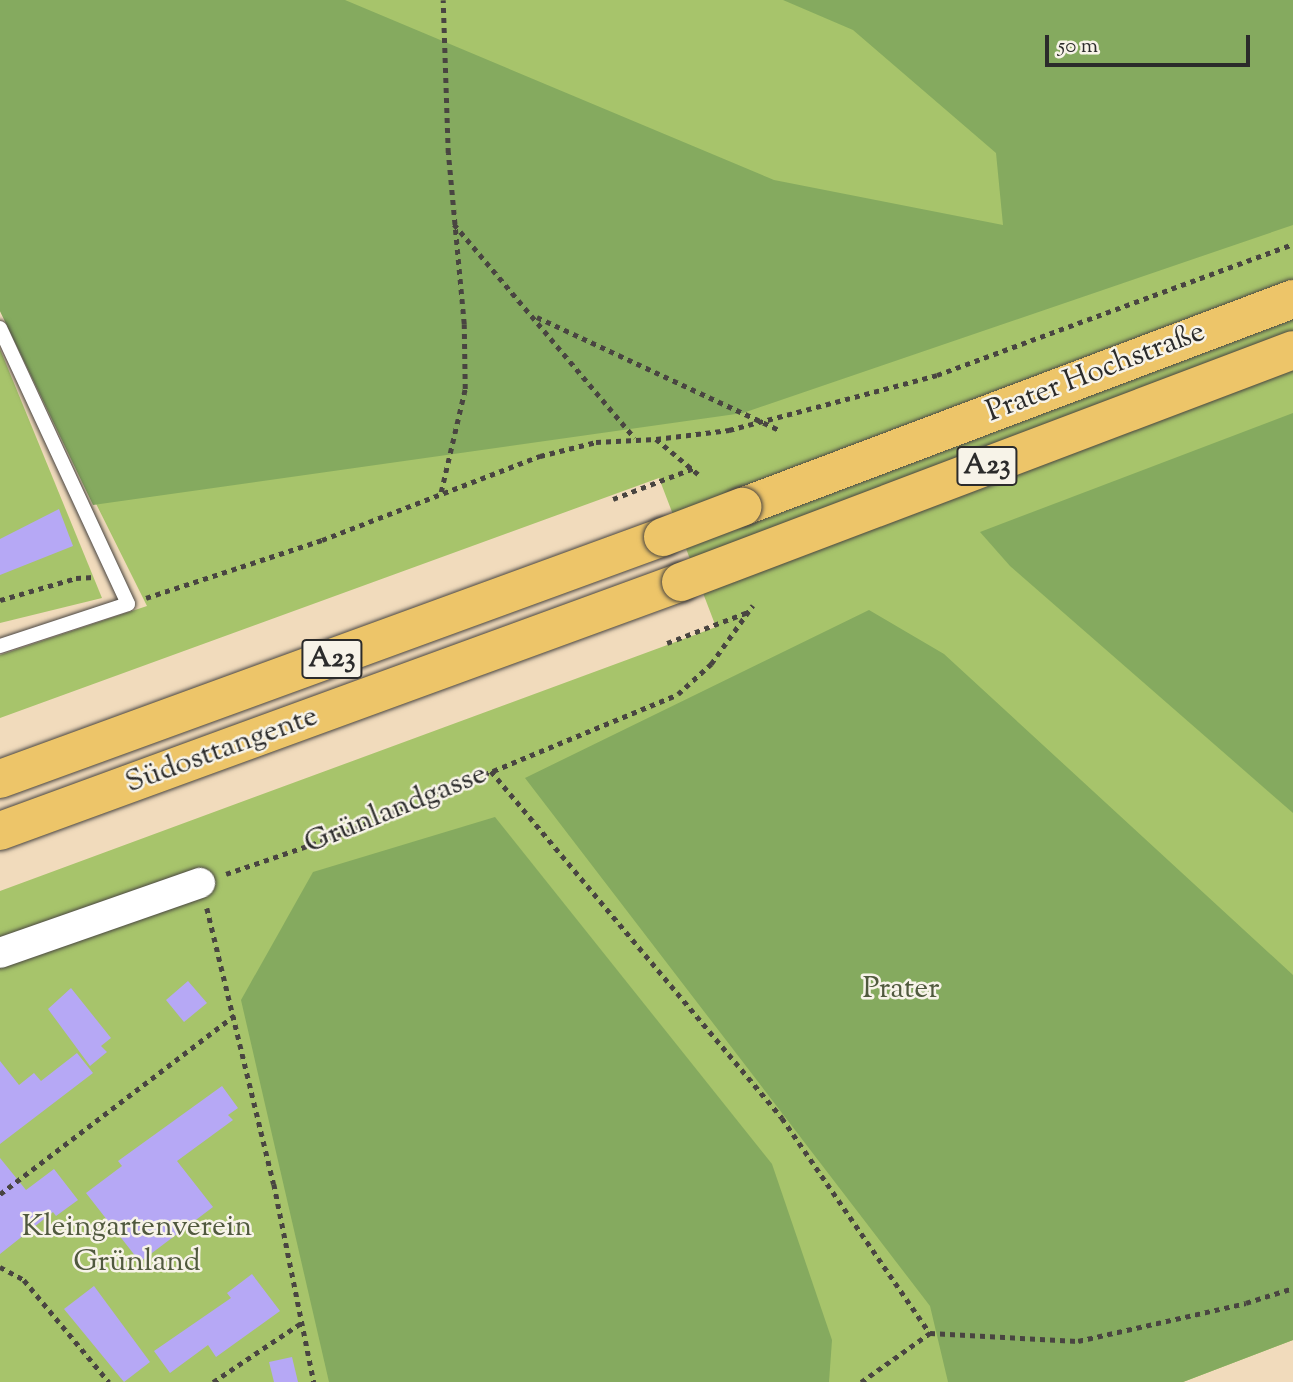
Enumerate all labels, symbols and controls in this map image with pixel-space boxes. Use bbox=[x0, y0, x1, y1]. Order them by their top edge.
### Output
scale bar bbox=[1048, 21, 1253, 65]
text: 50 m bbox=[1058, 32, 1098, 62]
street label: Prater Hochstraße bbox=[982, 315, 1210, 431]
road number: A23 bbox=[956, 442, 1018, 490]
road number: A23 bbox=[300, 634, 364, 684]
street label: Südosttangente bbox=[121, 700, 323, 802]
street label: Grünlandgasse bbox=[300, 757, 492, 863]
park label: Prater bbox=[863, 972, 939, 1008]
park label: Kleingartenverein Grünland bbox=[22, 1210, 252, 1280]

